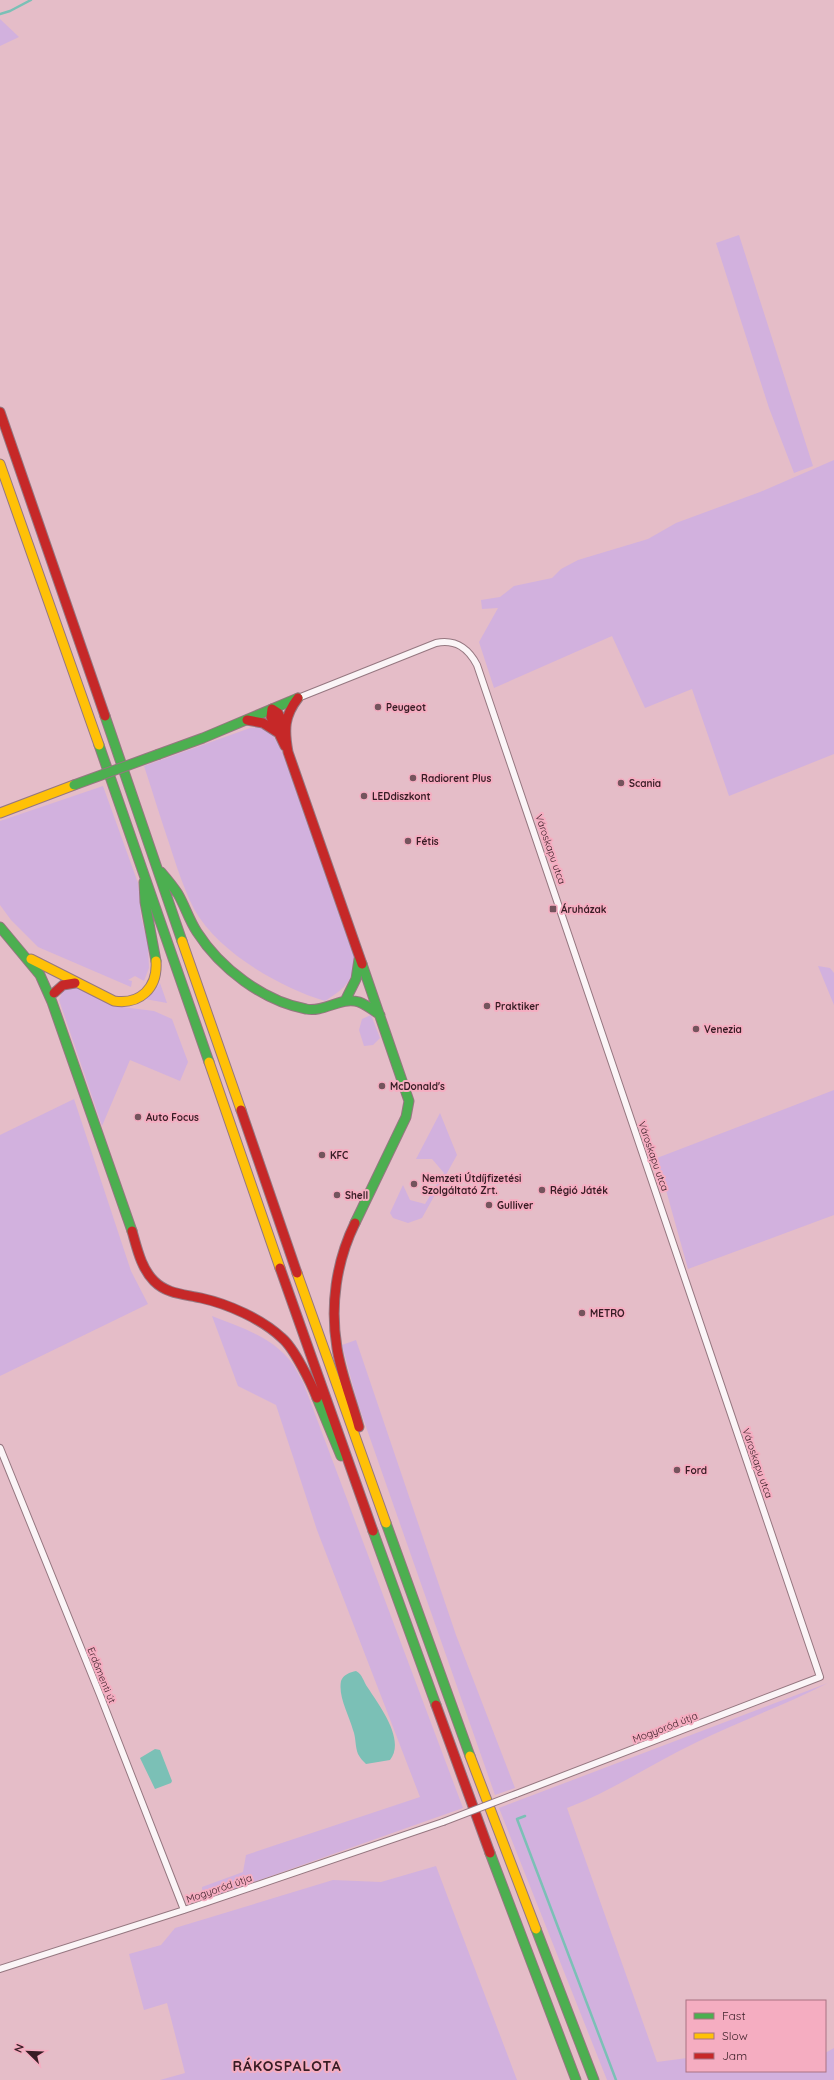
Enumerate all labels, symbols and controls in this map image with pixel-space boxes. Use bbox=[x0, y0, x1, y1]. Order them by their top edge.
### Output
place label: Peugeot bbox=[386, 701, 426, 714]
marker: Peugeot bbox=[373, 702, 383, 712]
place label: Radiorent Plus bbox=[421, 772, 491, 785]
marker: Radiorent Plus bbox=[408, 773, 418, 783]
place label: Scania bbox=[629, 777, 661, 790]
marker: Scania bbox=[616, 778, 626, 788]
place label: LEDdiszkont bbox=[372, 790, 431, 803]
marker: LEDdiszkont bbox=[359, 791, 369, 801]
street label: Városkapu utca bbox=[532, 813, 569, 886]
place label: Fétis bbox=[416, 835, 439, 848]
marker: Fétis bbox=[403, 836, 413, 846]
place label: Áruházak bbox=[561, 903, 607, 916]
marker: Áruházak bbox=[548, 904, 558, 914]
place label: Praktiker bbox=[495, 1000, 540, 1013]
marker: Praktiker bbox=[482, 1001, 492, 1011]
place label: Venezia bbox=[704, 1023, 742, 1036]
marker: Venezia bbox=[691, 1024, 701, 1034]
place label: McDonald's bbox=[390, 1080, 445, 1093]
marker: McDonald's bbox=[377, 1081, 387, 1091]
place label: Auto Focus bbox=[146, 1111, 199, 1124]
marker: Auto Focus bbox=[133, 1112, 143, 1122]
street label: Városkapu utca bbox=[635, 1120, 672, 1193]
place label: KFC bbox=[330, 1149, 349, 1162]
marker: KFC bbox=[317, 1150, 327, 1160]
place label: Nemzeti Útdíjfizetési Szolgáltató Zrt. bbox=[422, 1172, 521, 1197]
marker: Nemzeti Útdíjfizetési Szolgáltató Zrt. bbox=[409, 1179, 419, 1189]
place label: Régió Játék bbox=[550, 1184, 608, 1197]
marker: Régió Játék bbox=[537, 1185, 547, 1195]
place label: Shell bbox=[345, 1189, 368, 1202]
marker: Shell bbox=[332, 1190, 342, 1200]
place label: Gulliver bbox=[497, 1199, 534, 1212]
marker: Gulliver bbox=[484, 1200, 494, 1210]
place label: METRO bbox=[590, 1307, 625, 1320]
marker: METRO bbox=[577, 1308, 587, 1318]
street label: Városkapu utca bbox=[739, 1427, 776, 1500]
place label: Ford bbox=[685, 1464, 707, 1477]
marker: Ford bbox=[672, 1465, 682, 1475]
street label: Erdőmenti út bbox=[84, 1645, 119, 1706]
street label: Mogyoród útja bbox=[631, 1709, 700, 1746]
street label: Mogyoród útja bbox=[185, 1871, 254, 1906]
legend bbox=[686, 2000, 826, 2072]
text: Fast bbox=[722, 2008, 746, 2023]
text: Slow bbox=[722, 2028, 748, 2043]
north arrow bbox=[8, 2032, 48, 2072]
text: N bbox=[11, 2042, 27, 2055]
text: Jam bbox=[722, 2048, 747, 2063]
district label: RÁKOSPALOTA bbox=[232, 2057, 342, 2075]

